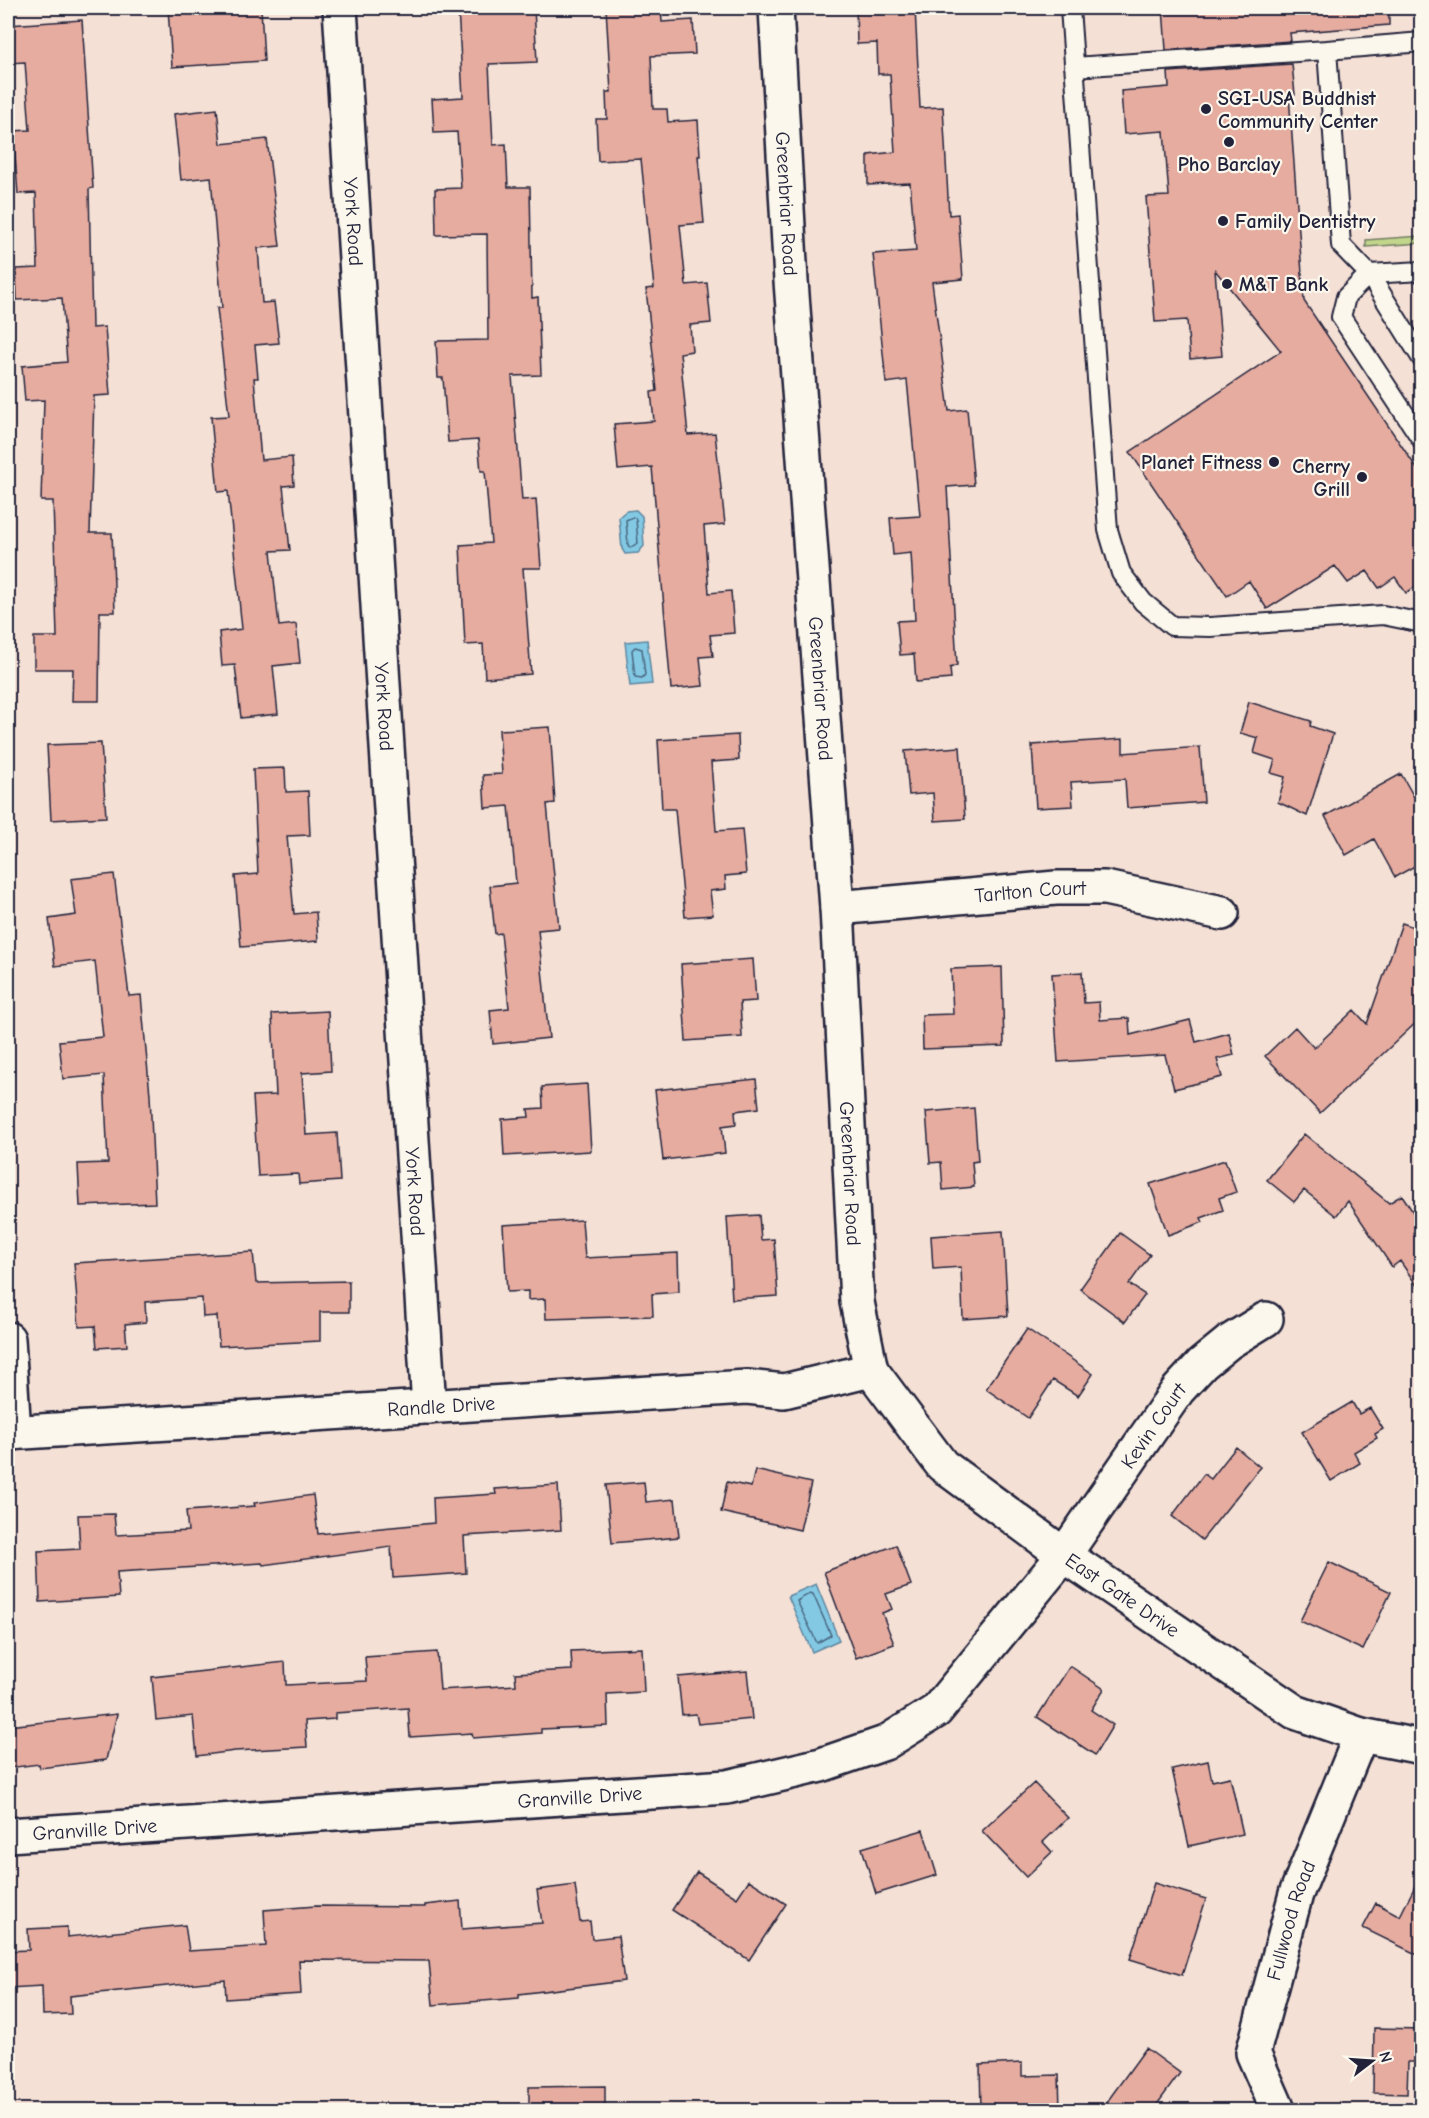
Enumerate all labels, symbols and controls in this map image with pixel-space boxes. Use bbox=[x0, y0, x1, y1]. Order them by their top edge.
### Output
place label: SGI-USA Buddhist Community Center bbox=[1218, 87, 1378, 133]
marker: SGI-USA Buddhist Community Center bbox=[1199, 102, 1213, 116]
street label: Greenbriar Road bbox=[771, 131, 802, 276]
marker: Pho Barclay bbox=[1222, 135, 1236, 149]
place label: Pho Barclay bbox=[1178, 153, 1281, 176]
street label: York Road bbox=[339, 177, 367, 267]
place label: Family Dentistry bbox=[1235, 210, 1376, 233]
marker: Family Dentistry bbox=[1216, 214, 1230, 228]
place label: M&T Bank bbox=[1239, 273, 1328, 296]
marker: M&T Bank bbox=[1220, 277, 1234, 291]
place label: Planet Fitness bbox=[1141, 451, 1262, 474]
marker: Planet Fitness bbox=[1267, 455, 1281, 469]
place label: Cherry Grill bbox=[1292, 455, 1351, 501]
marker: Cherry Grill bbox=[1355, 470, 1369, 484]
street label: Greenbriar Road bbox=[804, 616, 837, 761]
street label: York Road bbox=[370, 662, 398, 752]
street label: Tarlton Court bbox=[974, 877, 1087, 907]
street label: Greenbriar Road bbox=[835, 1101, 865, 1246]
street label: York Road bbox=[401, 1147, 429, 1237]
street label: Kevin Court bbox=[1116, 1377, 1192, 1473]
street label: Randle Drive bbox=[387, 1392, 496, 1421]
street label: East Gate Drive bbox=[1061, 1548, 1184, 1642]
street label: Granville Drive bbox=[517, 1782, 643, 1813]
street label: Granville Drive bbox=[32, 1814, 158, 1845]
street label: Fullwood Road bbox=[1262, 1857, 1320, 1983]
north arrow bbox=[1342, 2031, 1402, 2091]
text: N bbox=[1375, 2049, 1396, 2065]

